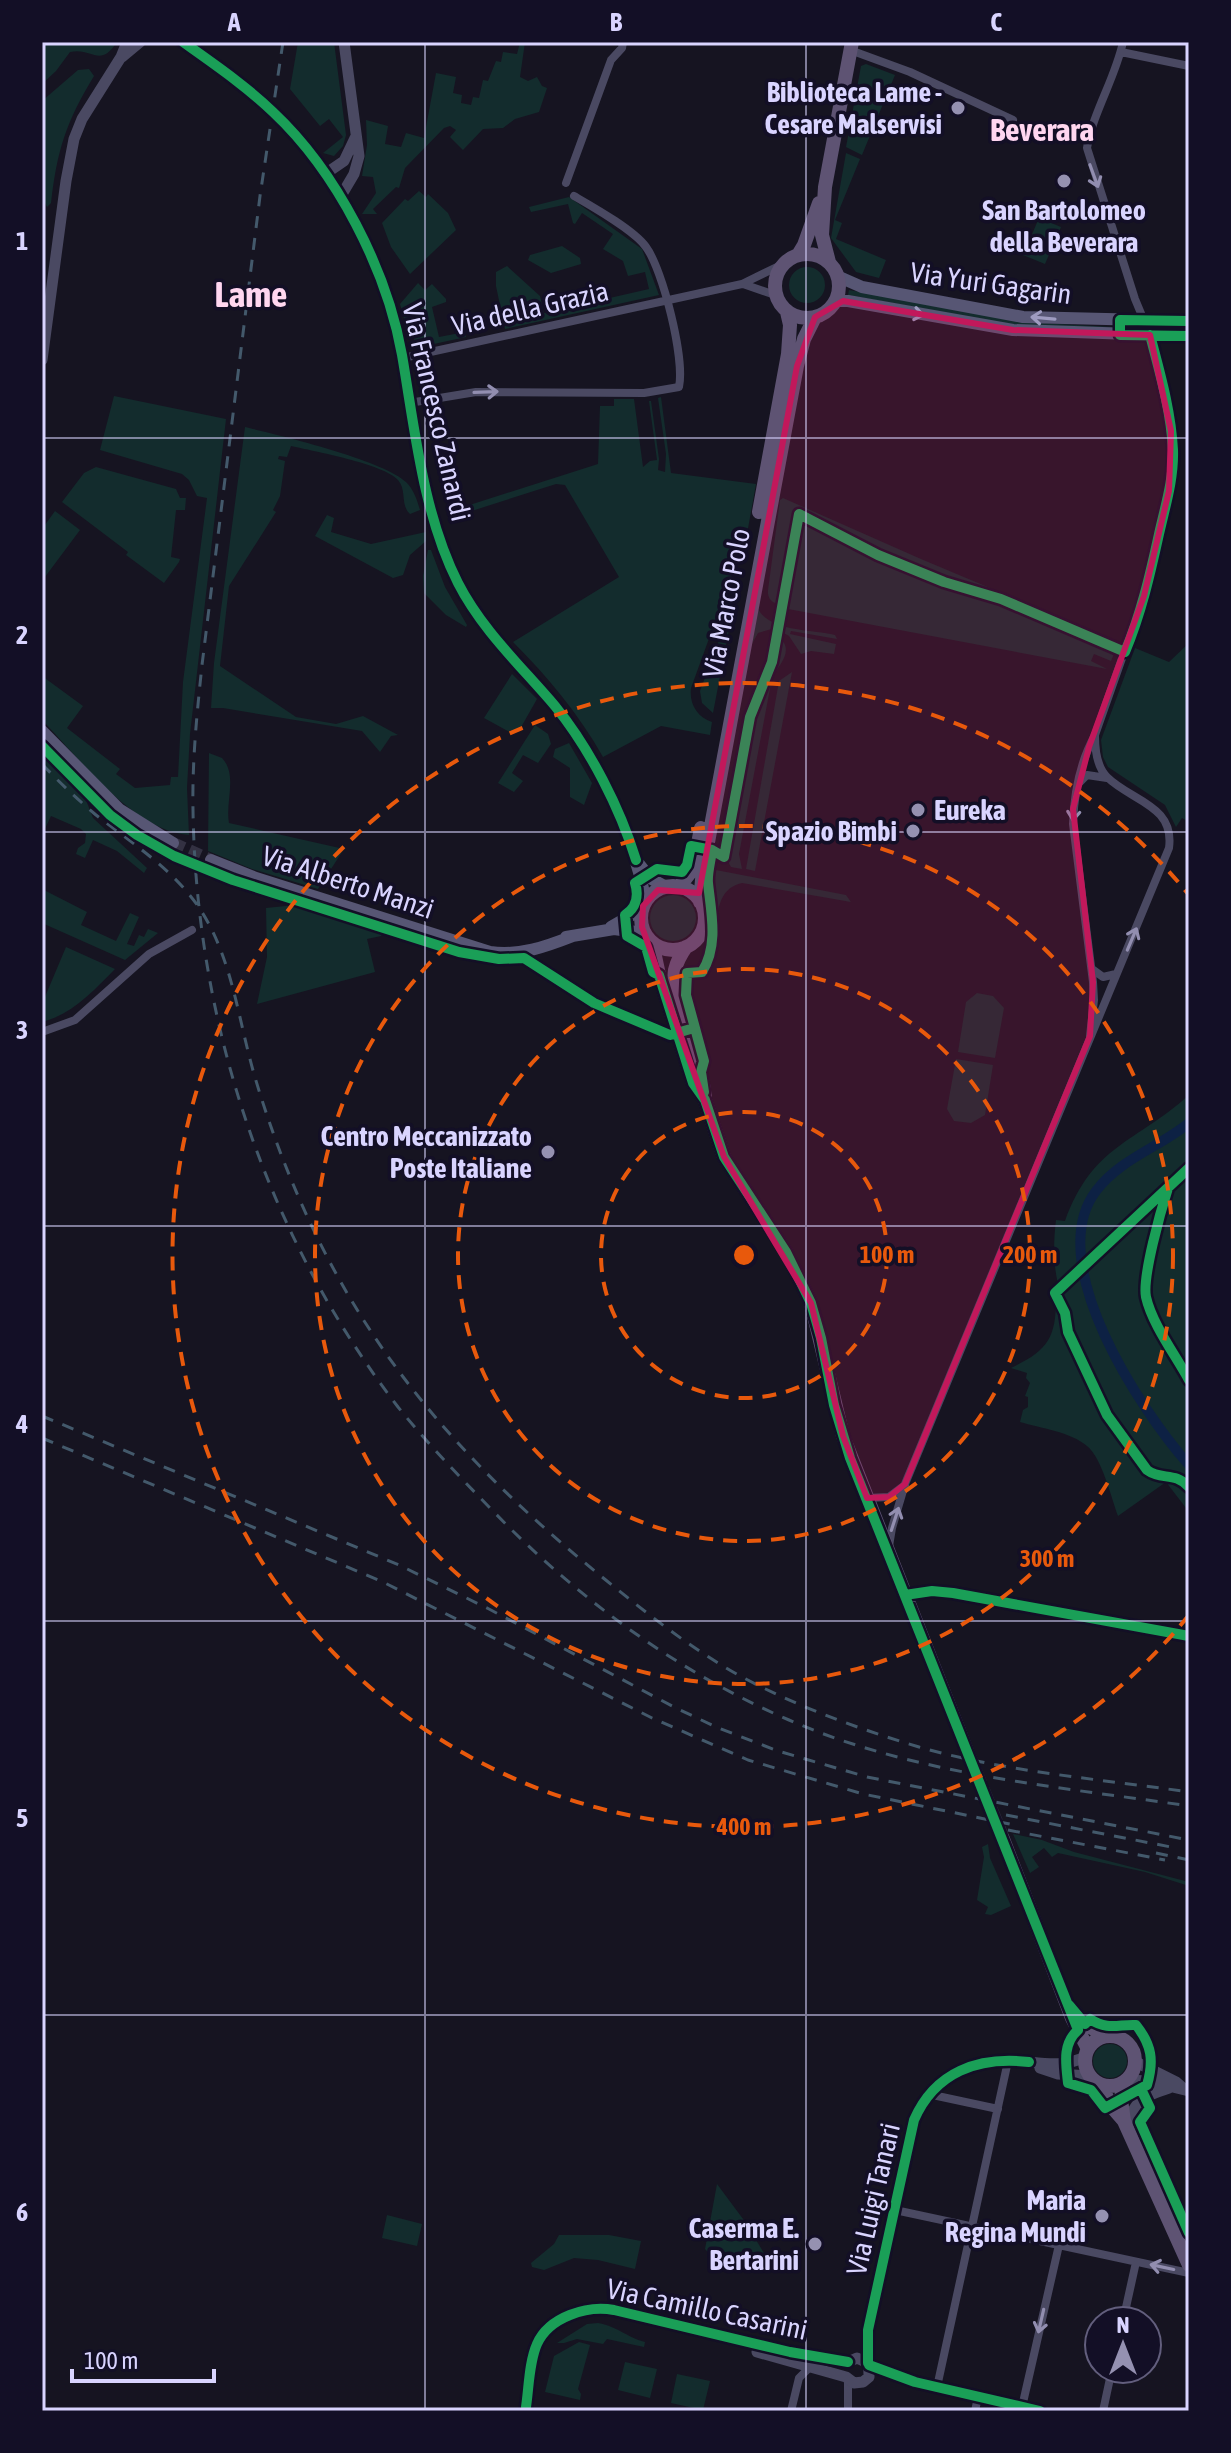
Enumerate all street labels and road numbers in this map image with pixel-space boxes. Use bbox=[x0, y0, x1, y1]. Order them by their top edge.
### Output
street label: Via Yuri Gagarin bbox=[908, 256, 1074, 310]
street label: Via della Grazia bbox=[449, 274, 611, 342]
street label: Via Francesco Zanardi bbox=[396, 300, 478, 524]
street label: Via Marco Polo bbox=[696, 526, 756, 680]
street label: Via Alberto Manzi bbox=[258, 839, 438, 925]
street label: Via Luigi Tanari bbox=[840, 2120, 906, 2278]
street label: Via Camillo Casarini bbox=[604, 2272, 810, 2346]

